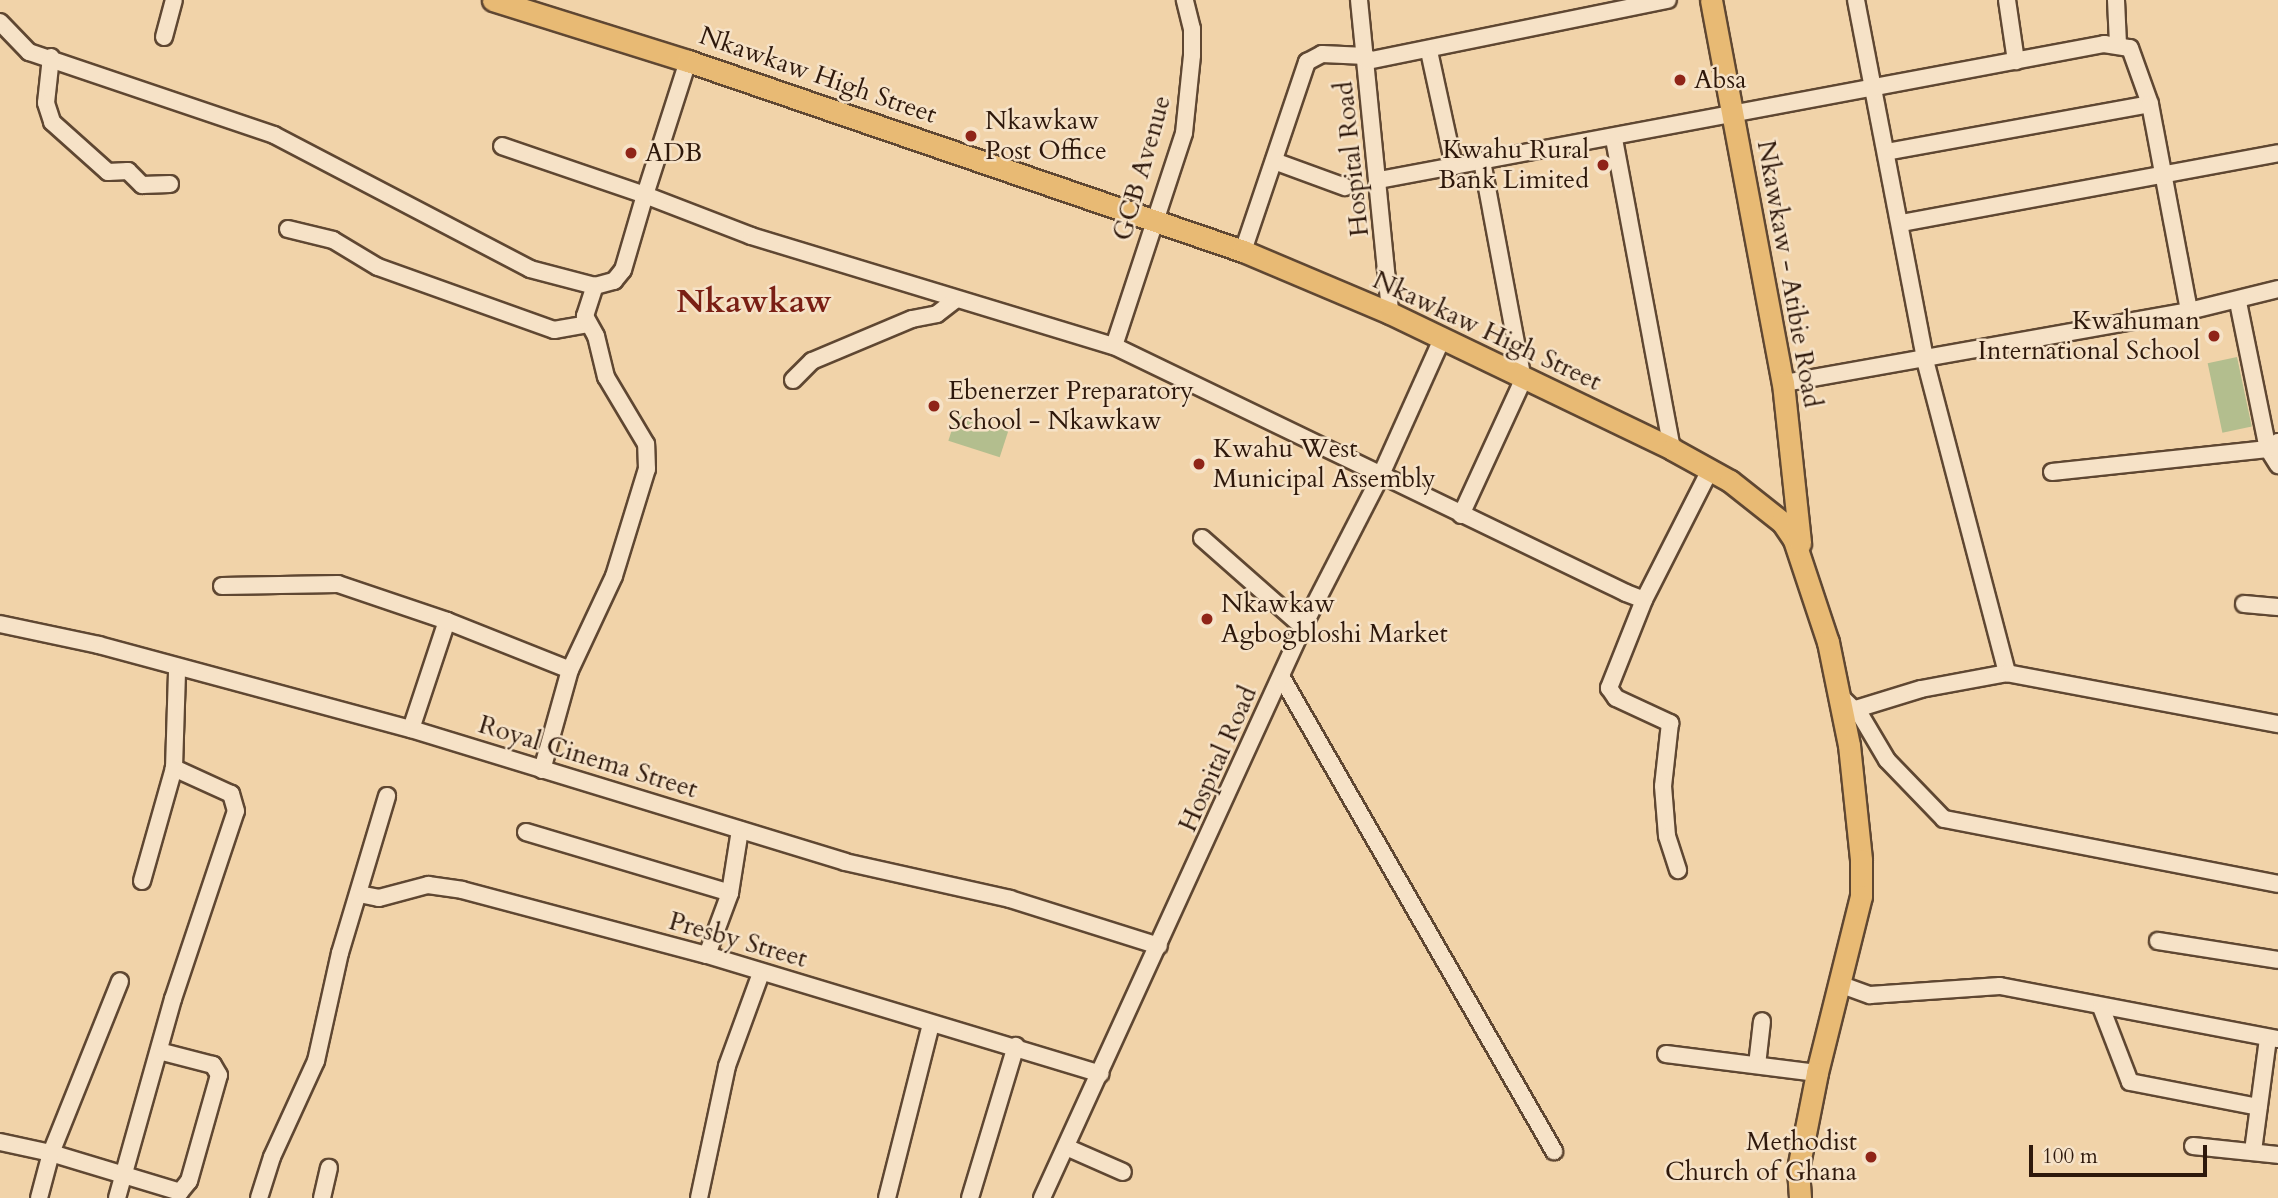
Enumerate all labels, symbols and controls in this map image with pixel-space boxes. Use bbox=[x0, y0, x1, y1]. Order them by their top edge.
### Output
street label: Nkawkaw High Street bbox=[695, 20, 941, 130]
place label: Absa bbox=[1694, 64, 1746, 96]
marker: Absa bbox=[1672, 72, 1688, 88]
street label: Hospital Road bbox=[1328, 80, 1376, 238]
street label: GCB Avenue bbox=[1106, 92, 1178, 244]
place label: Nkawkaw Post Office bbox=[985, 105, 1107, 166]
marker: Nkawkaw Post Office bbox=[963, 128, 979, 144]
place label: Kwahu Rural Bank Limited bbox=[1438, 134, 1589, 196]
place label: ADB bbox=[645, 137, 702, 169]
street label: Nkawkaw - Atibie Road bbox=[1750, 138, 1828, 410]
marker: ADB bbox=[623, 145, 639, 161]
marker: Kwahu Rural Bank Limited bbox=[1595, 157, 1611, 173]
street label: Nkawkaw High Street bbox=[1368, 264, 1606, 398]
district label: Nkawkaw bbox=[676, 282, 832, 322]
place label: Kwahuman International School bbox=[1978, 305, 2200, 366]
marker: Kwahuman International School bbox=[2206, 328, 2222, 344]
place label: Ebenerzer Preparatory School - Nkawkaw bbox=[948, 375, 1194, 436]
marker: Ebenerzer Preparatory School - Nkawkaw bbox=[926, 398, 942, 414]
place label: Kwahu West Municipal Assembly bbox=[1213, 433, 1436, 494]
marker: Kwahu West Municipal Assembly bbox=[1191, 456, 1207, 472]
place label: Nkawkaw Agbogbloshi Market bbox=[1221, 588, 1448, 650]
marker: Nkawkaw Agbogbloshi Market bbox=[1199, 611, 1215, 627]
street label: Hospital Road bbox=[1172, 681, 1264, 837]
street label: Royal Cinema Street bbox=[475, 709, 701, 805]
street label: Presby Street bbox=[665, 905, 811, 975]
place label: Methodist Church of Ghana bbox=[1665, 1126, 1857, 1188]
scale bar bbox=[2033, 1132, 2212, 1176]
text: 100 m bbox=[2042, 1142, 2098, 1171]
marker: Methodist Church of Ghana bbox=[1863, 1149, 1879, 1165]

